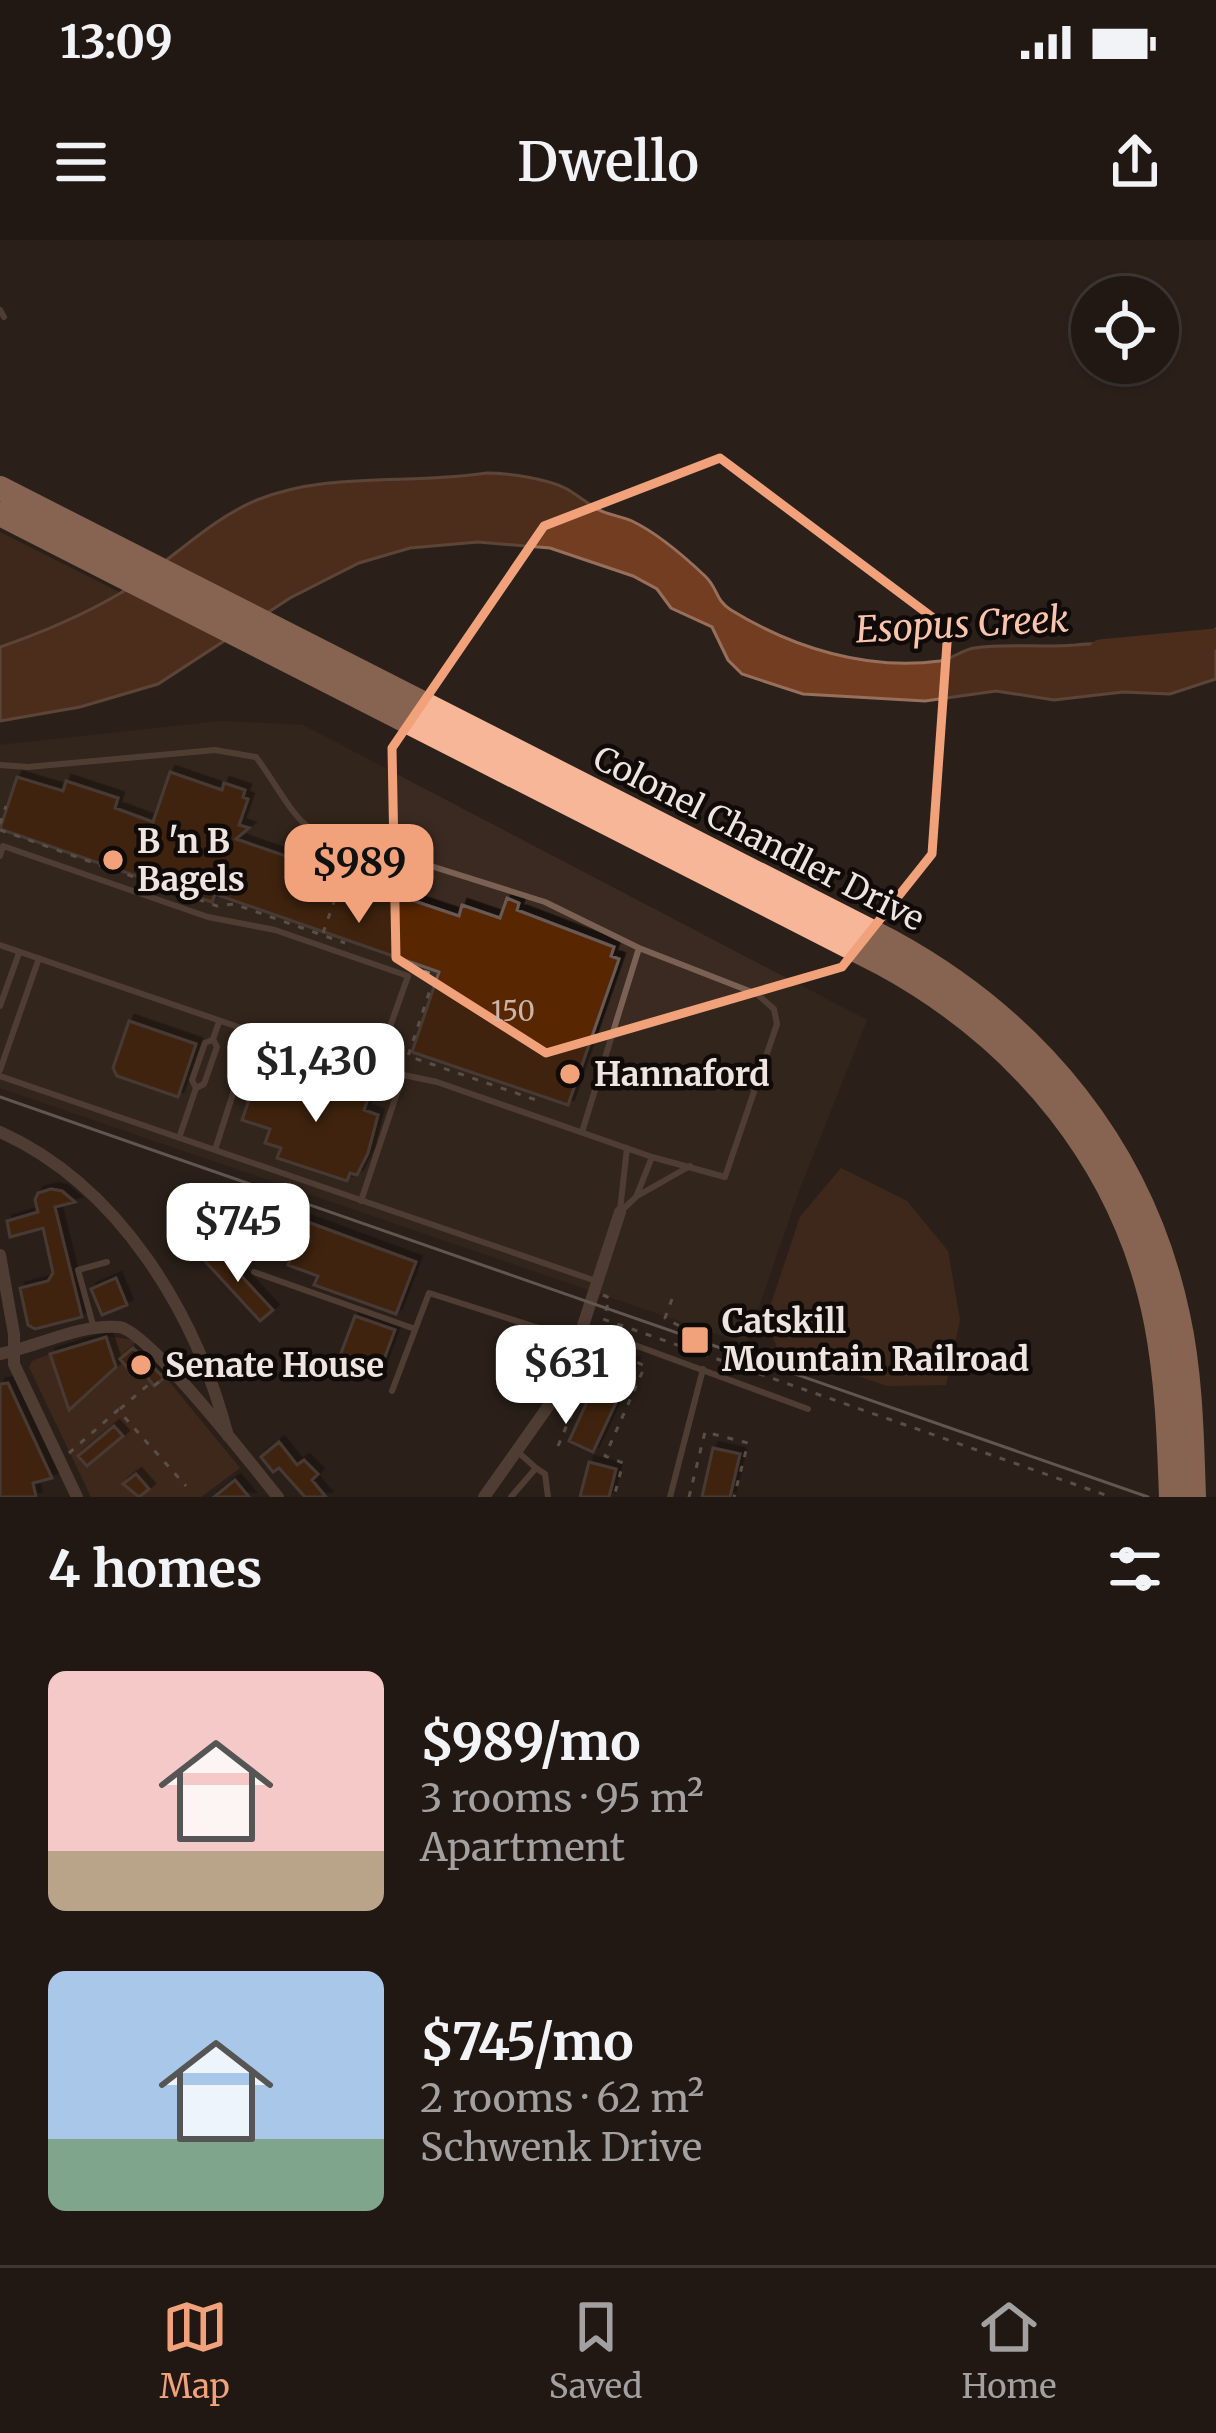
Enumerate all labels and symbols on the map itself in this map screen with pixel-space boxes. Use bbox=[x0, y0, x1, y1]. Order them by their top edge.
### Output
water label: Esopus Creek bbox=[854, 596, 1070, 653]
street label: Colonel Chandler Drive bbox=[587, 737, 931, 940]
place label: B 'n B Bagels bbox=[137, 821, 245, 900]
pin: $989 bbox=[288, 824, 430, 926]
marker: B 'n B Bagels bbox=[100, 847, 126, 873]
house number: 150 bbox=[491, 994, 535, 1028]
pin: $1,430 bbox=[218, 1023, 414, 1125]
place label: Hannaford bbox=[594, 1054, 770, 1095]
marker: Hannaford bbox=[557, 1061, 583, 1087]
pin: $745 bbox=[167, 1183, 309, 1285]
place label: Catskill Mountain Railroad bbox=[722, 1301, 1029, 1380]
marker: Catskill Mountain Railroad bbox=[679, 1324, 711, 1356]
pin: $631 bbox=[495, 1325, 637, 1427]
place label: Senate House bbox=[165, 1345, 384, 1386]
marker: Senate House bbox=[128, 1352, 154, 1378]

